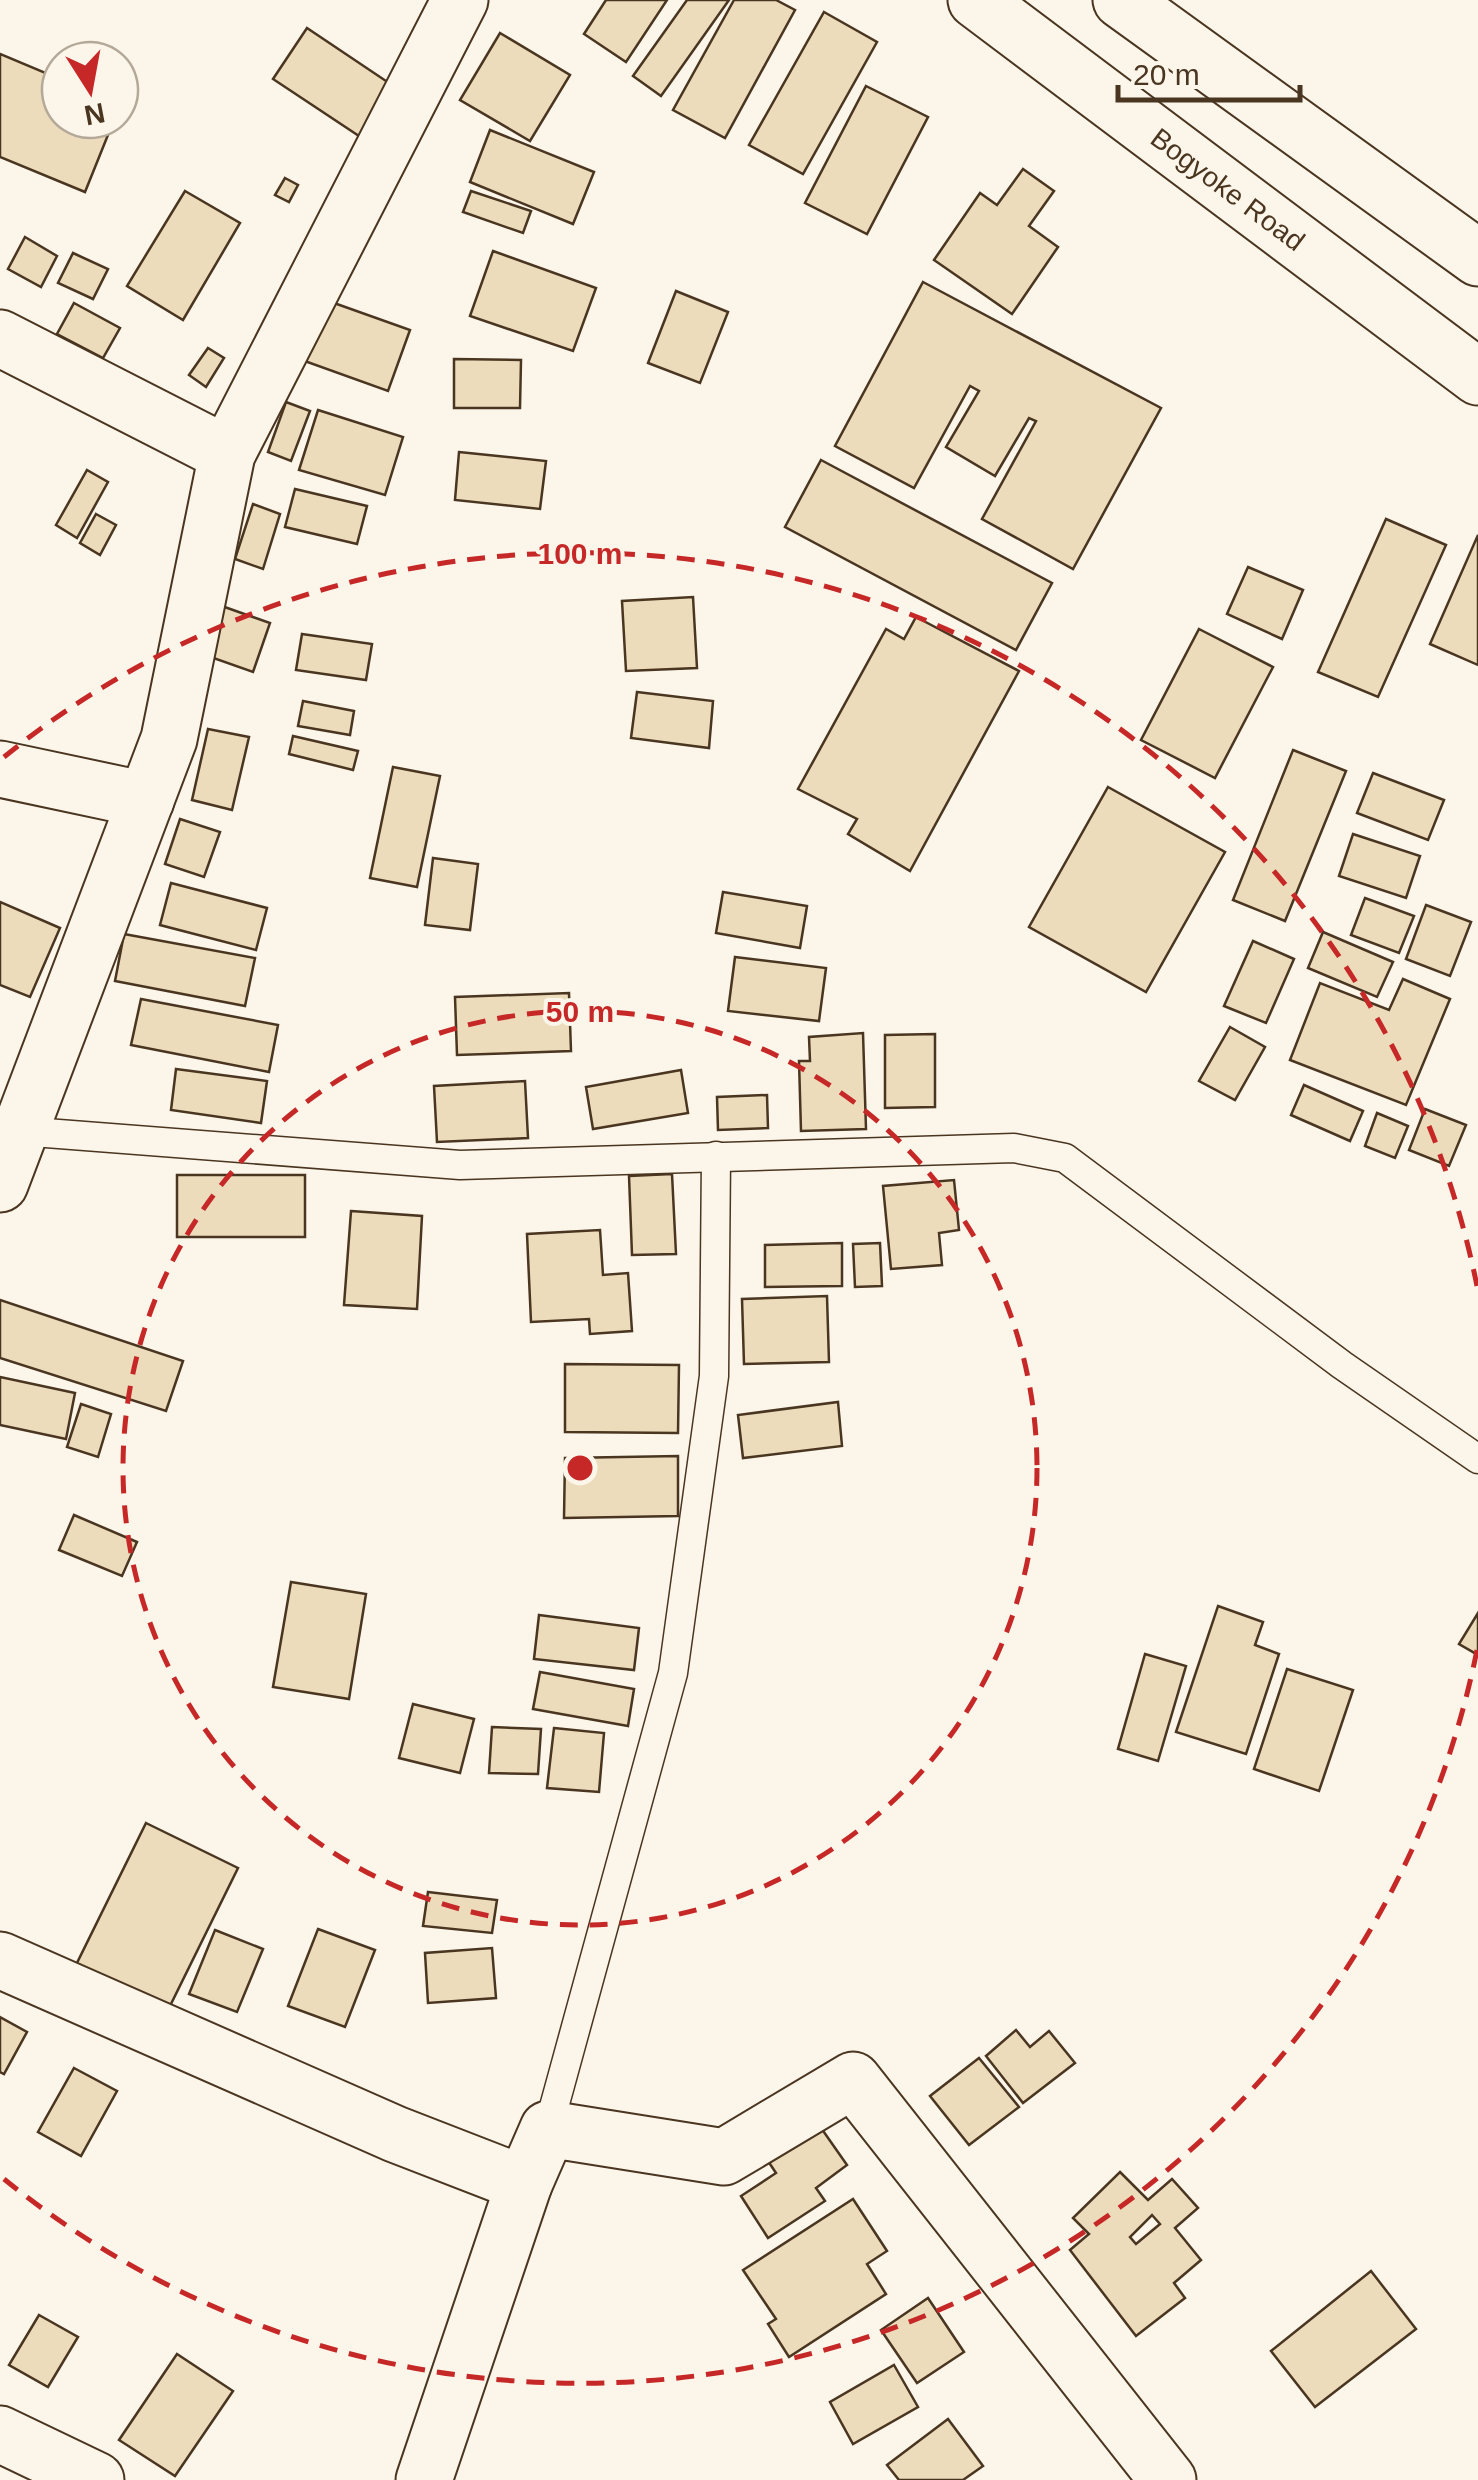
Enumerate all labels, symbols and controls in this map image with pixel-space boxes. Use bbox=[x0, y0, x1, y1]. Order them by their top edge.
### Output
north arrow bbox=[40, 40, 140, 140]
scale bar bbox=[1118, 40, 1300, 102]
text: 20 m bbox=[1133, 58, 1200, 91]
text: N bbox=[82, 97, 108, 131]
street label: Bogyoke Road bbox=[1145, 122, 1310, 257]
text: 100 m bbox=[537, 537, 623, 570]
text: 50 m bbox=[546, 995, 614, 1028]
centre of rings bbox=[562, 1450, 598, 1486]

